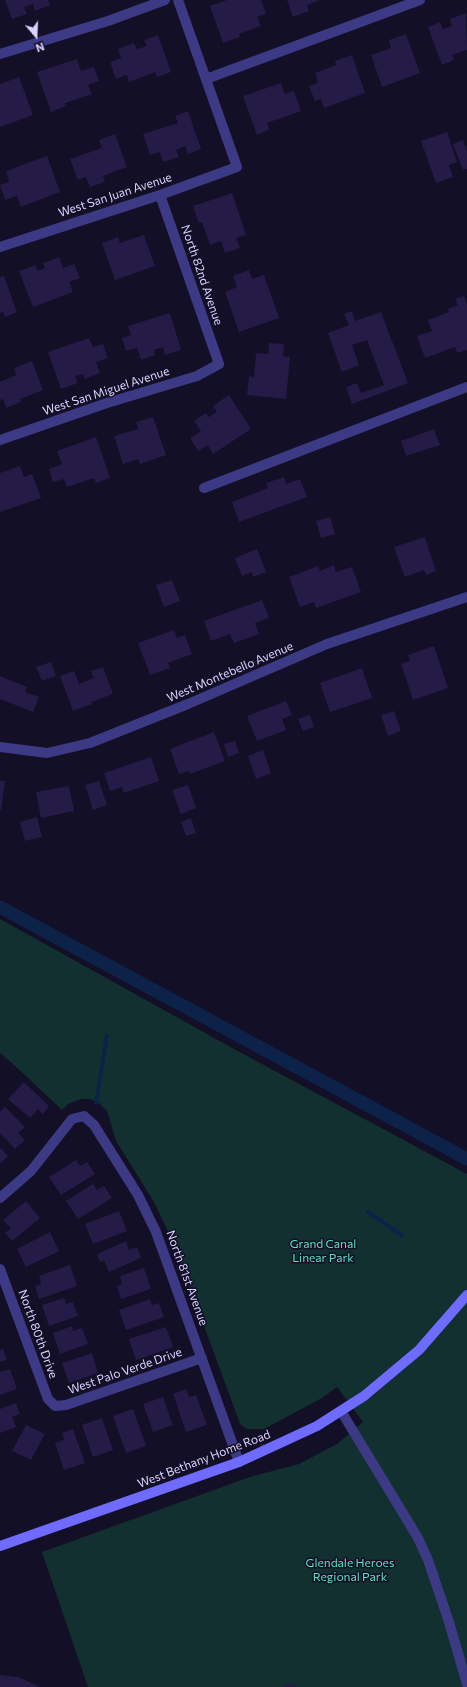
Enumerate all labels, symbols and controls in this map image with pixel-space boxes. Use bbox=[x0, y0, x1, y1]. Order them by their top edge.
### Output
north arrow bbox=[16, 16, 56, 56]
text: N bbox=[34, 40, 46, 55]
street label: West San Juan Avenue bbox=[56, 170, 174, 220]
street label: North 82nd Avenue bbox=[178, 223, 226, 327]
street label: West San Miguel Avenue bbox=[41, 364, 171, 418]
street label: West Montebello Avenue bbox=[165, 639, 295, 705]
street label: North 81st Avenue bbox=[163, 1228, 211, 1328]
park label: Grand Canal Linear Park bbox=[290, 1237, 356, 1265]
street label: North 80th Drive bbox=[15, 1288, 61, 1380]
street label: West Palo Verde Drive bbox=[66, 1345, 184, 1397]
street label: West Bethany Home Road bbox=[136, 1427, 272, 1491]
park label: Glendale Heroes Regional Park bbox=[306, 1556, 394, 1584]

